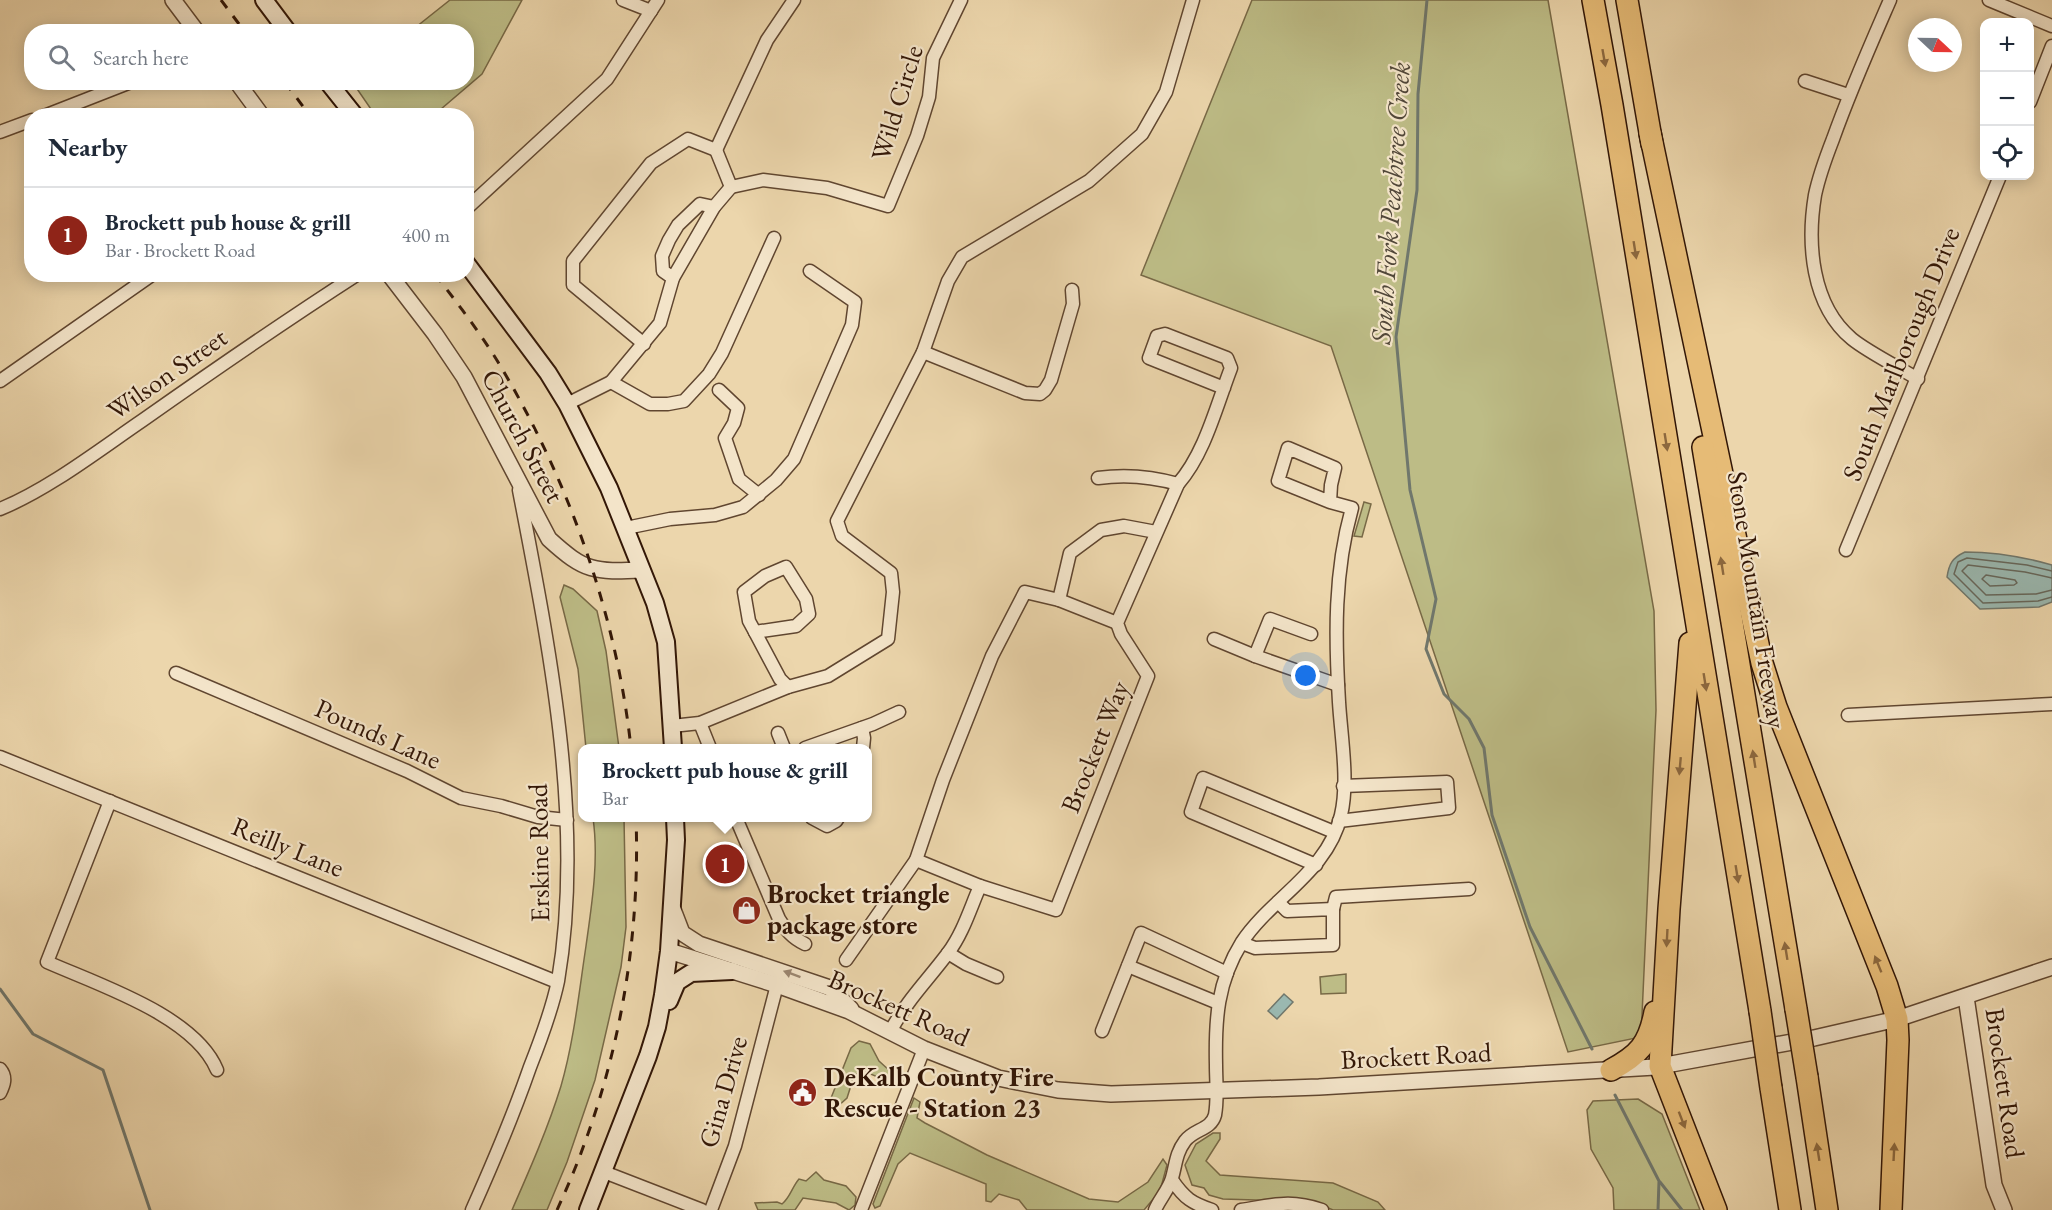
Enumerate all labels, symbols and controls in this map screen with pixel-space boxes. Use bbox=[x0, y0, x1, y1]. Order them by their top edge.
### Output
north arrow bbox=[1908, 18, 1962, 72]
map controls bbox=[1980, 18, 2034, 180]
button: + bbox=[1980, 18, 2034, 72]
search box bbox=[24, 24, 474, 90]
icon: search bbox=[45, 41, 78, 74]
street label: Wild Circle bbox=[862, 41, 931, 165]
text: Search here bbox=[93, 43, 188, 72]
one-way arrow bbox=[1599, 48, 1608, 67]
water label: South Fork Peachtree Creek bbox=[1362, 61, 1418, 346]
button: − bbox=[1980, 72, 2034, 126]
button: locate bbox=[1980, 126, 2034, 180]
text: Nearby bbox=[48, 130, 128, 164]
text: Brockett pub house & grill bbox=[105, 208, 351, 237]
text: 1 bbox=[62, 222, 73, 248]
text: 400 m bbox=[402, 222, 450, 248]
street label: South Marlborough Drive bbox=[1834, 222, 1967, 486]
text: Bar · Brockett Road bbox=[105, 237, 255, 263]
one-way arrow bbox=[1631, 241, 1640, 260]
street label: Wilson Street bbox=[100, 319, 234, 428]
street label: Church Street bbox=[474, 363, 573, 509]
one-way arrow bbox=[1662, 433, 1671, 452]
street label: Stone Mountain Freeway bbox=[1720, 469, 1795, 731]
one-way arrow bbox=[1718, 557, 1727, 576]
your location bbox=[1291, 661, 1320, 690]
one-way arrow bbox=[1701, 672, 1710, 691]
street label: Brockett Way bbox=[1052, 676, 1137, 818]
street label: Pounds Lane bbox=[310, 690, 447, 777]
popup bbox=[578, 744, 872, 822]
one-way arrow bbox=[1750, 749, 1759, 768]
text: Brockett pub house & grill bbox=[602, 756, 848, 785]
one-way arrow bbox=[1676, 757, 1685, 776]
street label: Erskine Road bbox=[520, 783, 557, 923]
text: Bar bbox=[602, 785, 628, 811]
street label: Reilly Lane bbox=[227, 808, 349, 885]
pin: 1 bbox=[706, 842, 744, 886]
one-way arrow bbox=[1732, 865, 1741, 884]
place label: Brocket triangle package store bbox=[767, 876, 950, 942]
shop icon: Brocket triangle package store bbox=[730, 894, 762, 926]
one-way arrow bbox=[1662, 929, 1671, 948]
one-way arrow bbox=[1782, 942, 1791, 961]
one-way arrow bbox=[1873, 954, 1883, 972]
street label: Brockett Road bbox=[823, 961, 976, 1054]
one-way arrow bbox=[783, 968, 801, 978]
street label: Brockett Road bbox=[1978, 1006, 2033, 1161]
street label: Gina Drive bbox=[690, 1032, 755, 1152]
street label: Brockett Road bbox=[1340, 1034, 1493, 1077]
place label: DeKalb County Fire Rescue - Station 23 bbox=[824, 1059, 1054, 1125]
public building icon: DeKalb County Fire Rescue - Station 23 bbox=[787, 1077, 819, 1109]
one-way arrow bbox=[1677, 1111, 1687, 1129]
one-way arrow bbox=[1889, 1142, 1898, 1161]
one-way arrow bbox=[1814, 1143, 1823, 1162]

